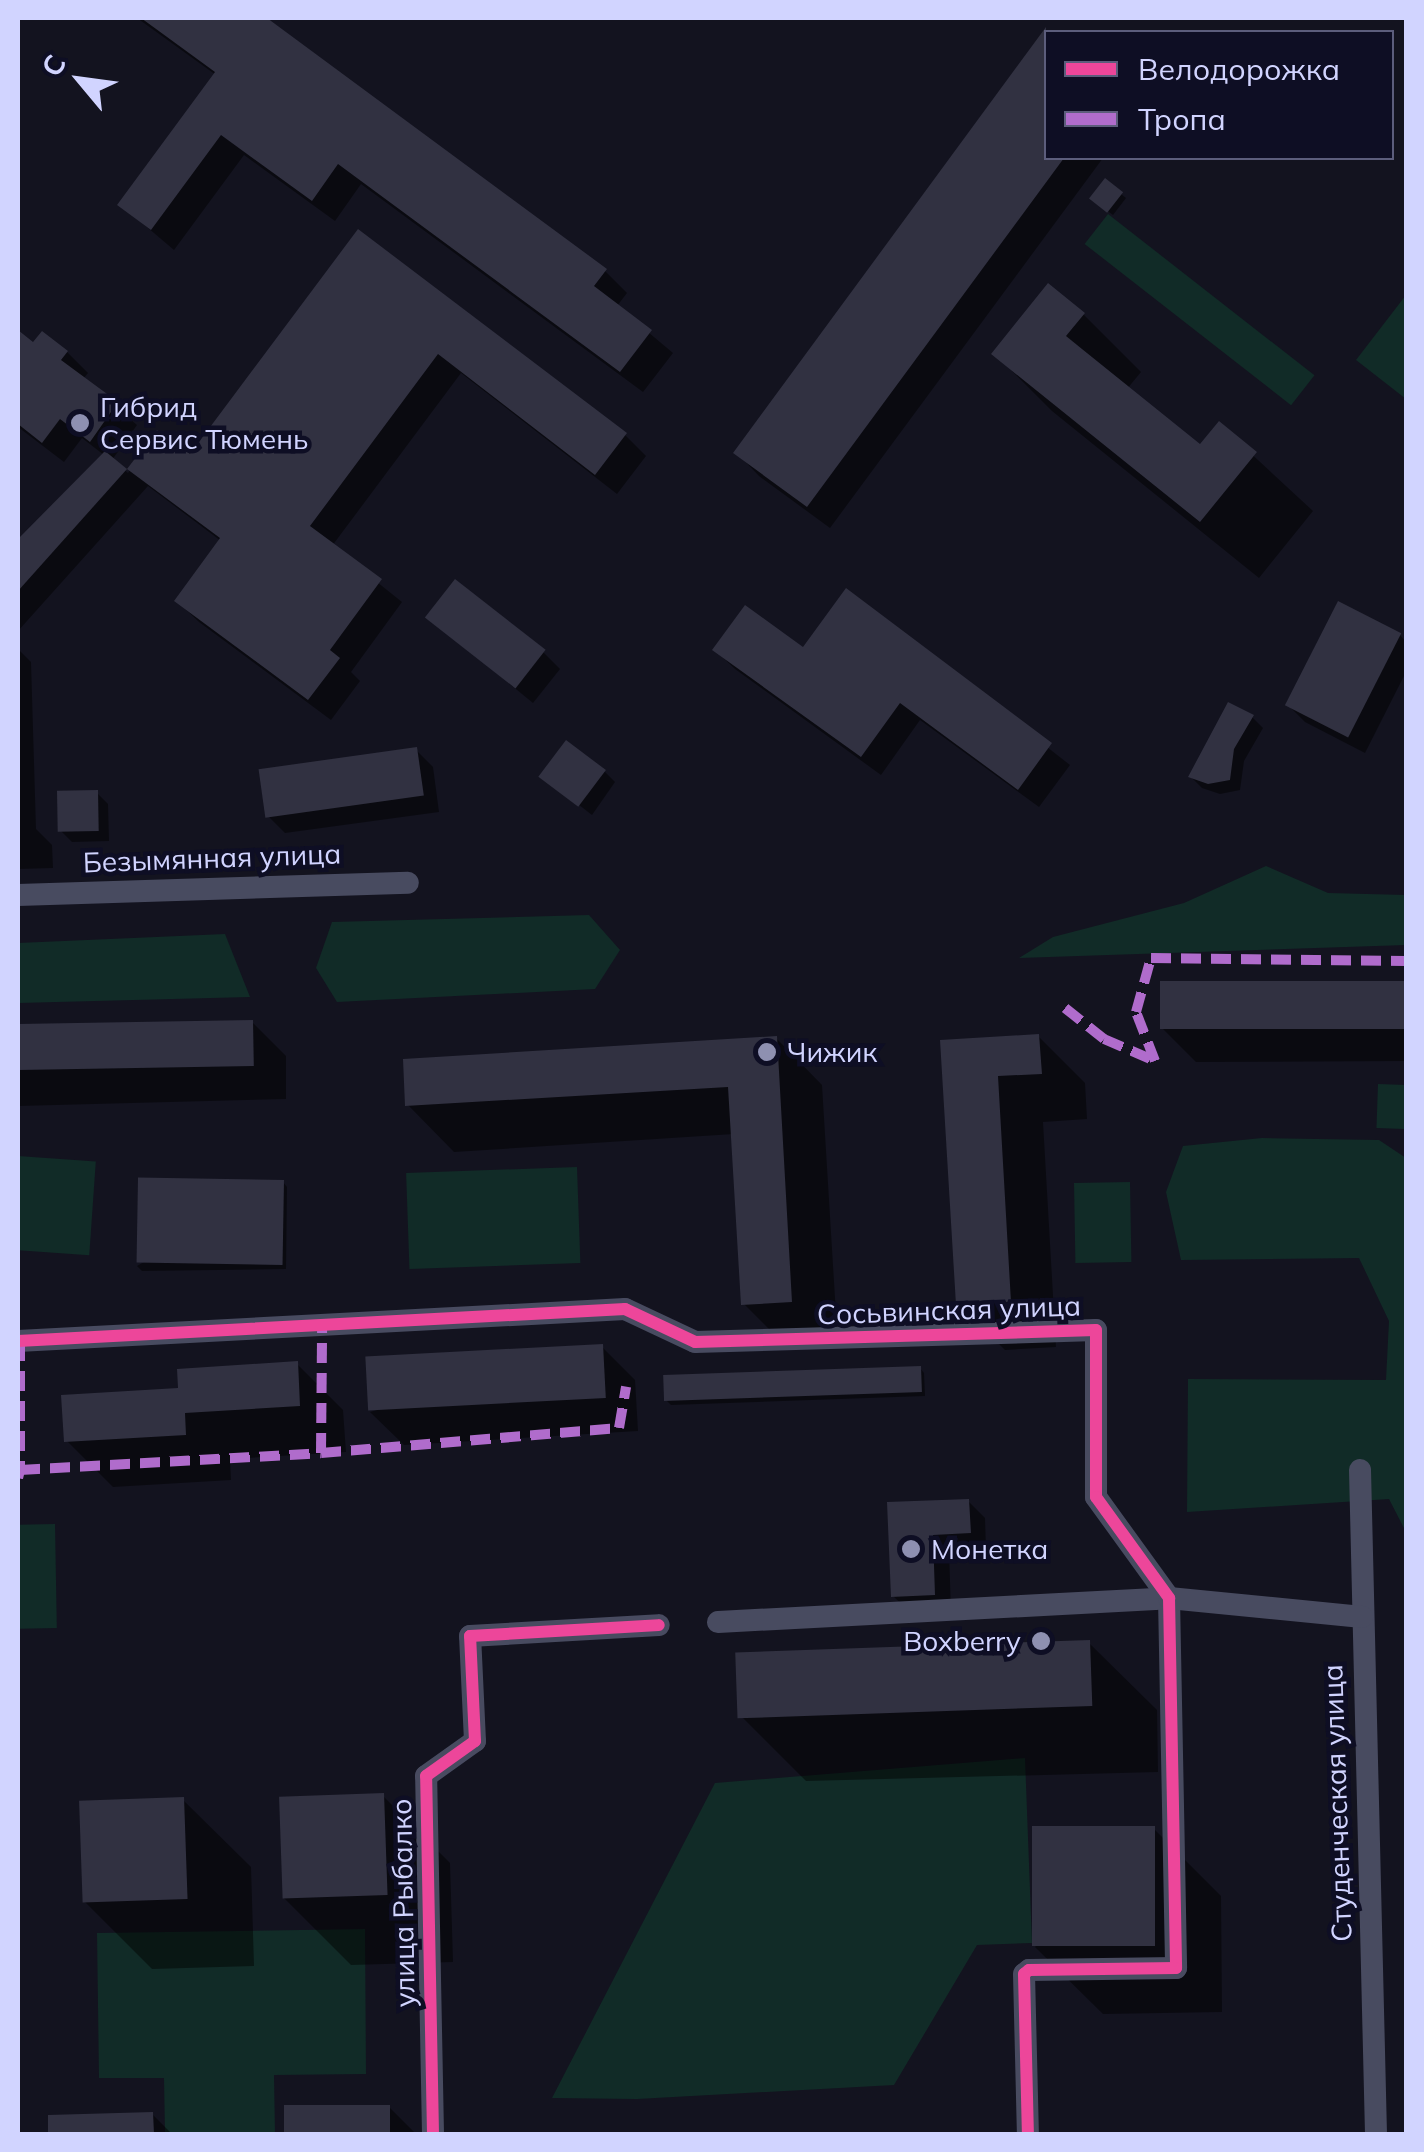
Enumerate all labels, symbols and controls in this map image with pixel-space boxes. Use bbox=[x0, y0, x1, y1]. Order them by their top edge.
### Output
north arrow bbox=[30, 30, 130, 130]
legend bbox=[1044, 30, 1394, 160]
text: С bbox=[33, 48, 73, 82]
text: Велодорожка bbox=[1138, 50, 1340, 88]
text: Тропа bbox=[1138, 100, 1226, 138]
place label: Гибрид Сервис Тюмень bbox=[100, 390, 308, 456]
marker: Гибрид Сервис Тюмень bbox=[69, 412, 91, 434]
street label: Безымянная улица bbox=[82, 837, 342, 879]
place label: Чижик bbox=[787, 1035, 877, 1069]
marker: Чижик bbox=[756, 1041, 778, 1063]
street label: Сосьвинская улица bbox=[816, 1289, 1082, 1331]
place label: Монетка bbox=[931, 1532, 1048, 1566]
marker: Монетка bbox=[900, 1538, 922, 1560]
place label: Boxberry bbox=[903, 1624, 1021, 1658]
marker: Boxberry bbox=[1030, 1630, 1052, 1652]
street label: Студенческая улица bbox=[1315, 1664, 1359, 1942]
street label: улица Рыбалко bbox=[384, 1798, 422, 2008]

